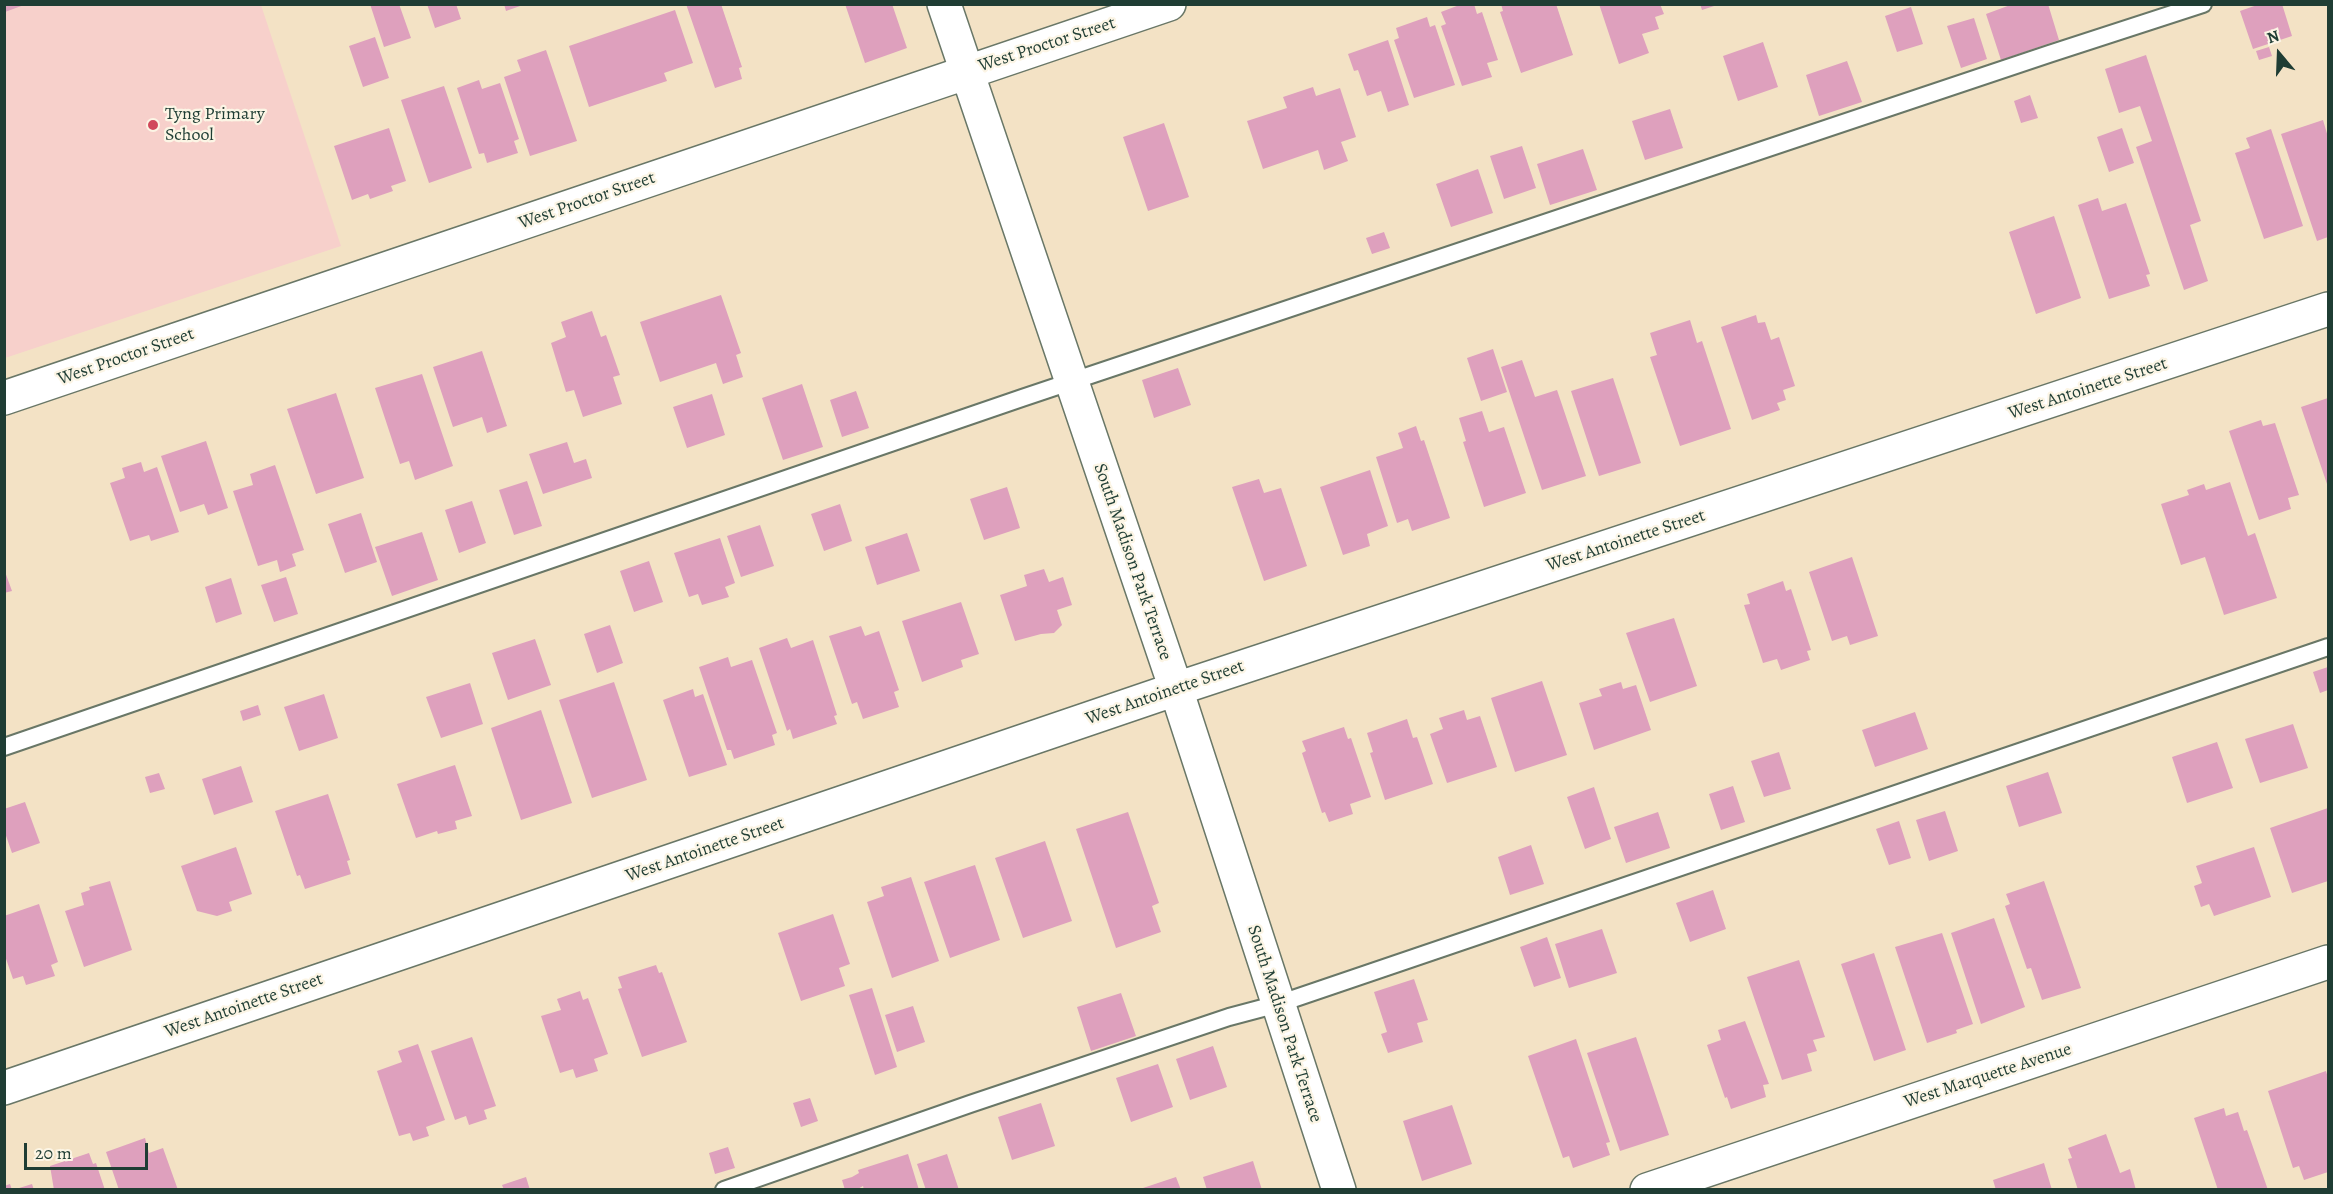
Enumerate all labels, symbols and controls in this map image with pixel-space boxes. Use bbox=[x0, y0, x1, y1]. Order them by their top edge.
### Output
street label: West Proctor Street bbox=[976, 13, 1118, 77]
north arrow bbox=[2249, 24, 2309, 84]
text: N bbox=[2264, 25, 2282, 49]
place label: Tyng Primary School bbox=[165, 104, 265, 146]
marker: Tyng Primary School bbox=[146, 118, 160, 132]
street label: West Proctor Street bbox=[516, 168, 658, 234]
street label: West Proctor Street bbox=[55, 324, 197, 390]
street label: West Antoinette Street bbox=[2006, 353, 2170, 425]
street label: South Madison Park Terrace bbox=[1088, 461, 1176, 663]
street label: West Antoinette Street bbox=[1544, 505, 1708, 577]
street label: West Antoinette Street bbox=[1083, 656, 1247, 730]
street label: West Antoinette Street bbox=[623, 813, 787, 887]
street label: South Madison Park Terrace bbox=[1242, 923, 1326, 1125]
street label: West Antoinette Street bbox=[162, 969, 326, 1043]
street label: West Marquette Avenue bbox=[1902, 1039, 2074, 1113]
scale bar bbox=[27, 1131, 152, 1169]
text: 20 m bbox=[35, 1141, 72, 1165]

